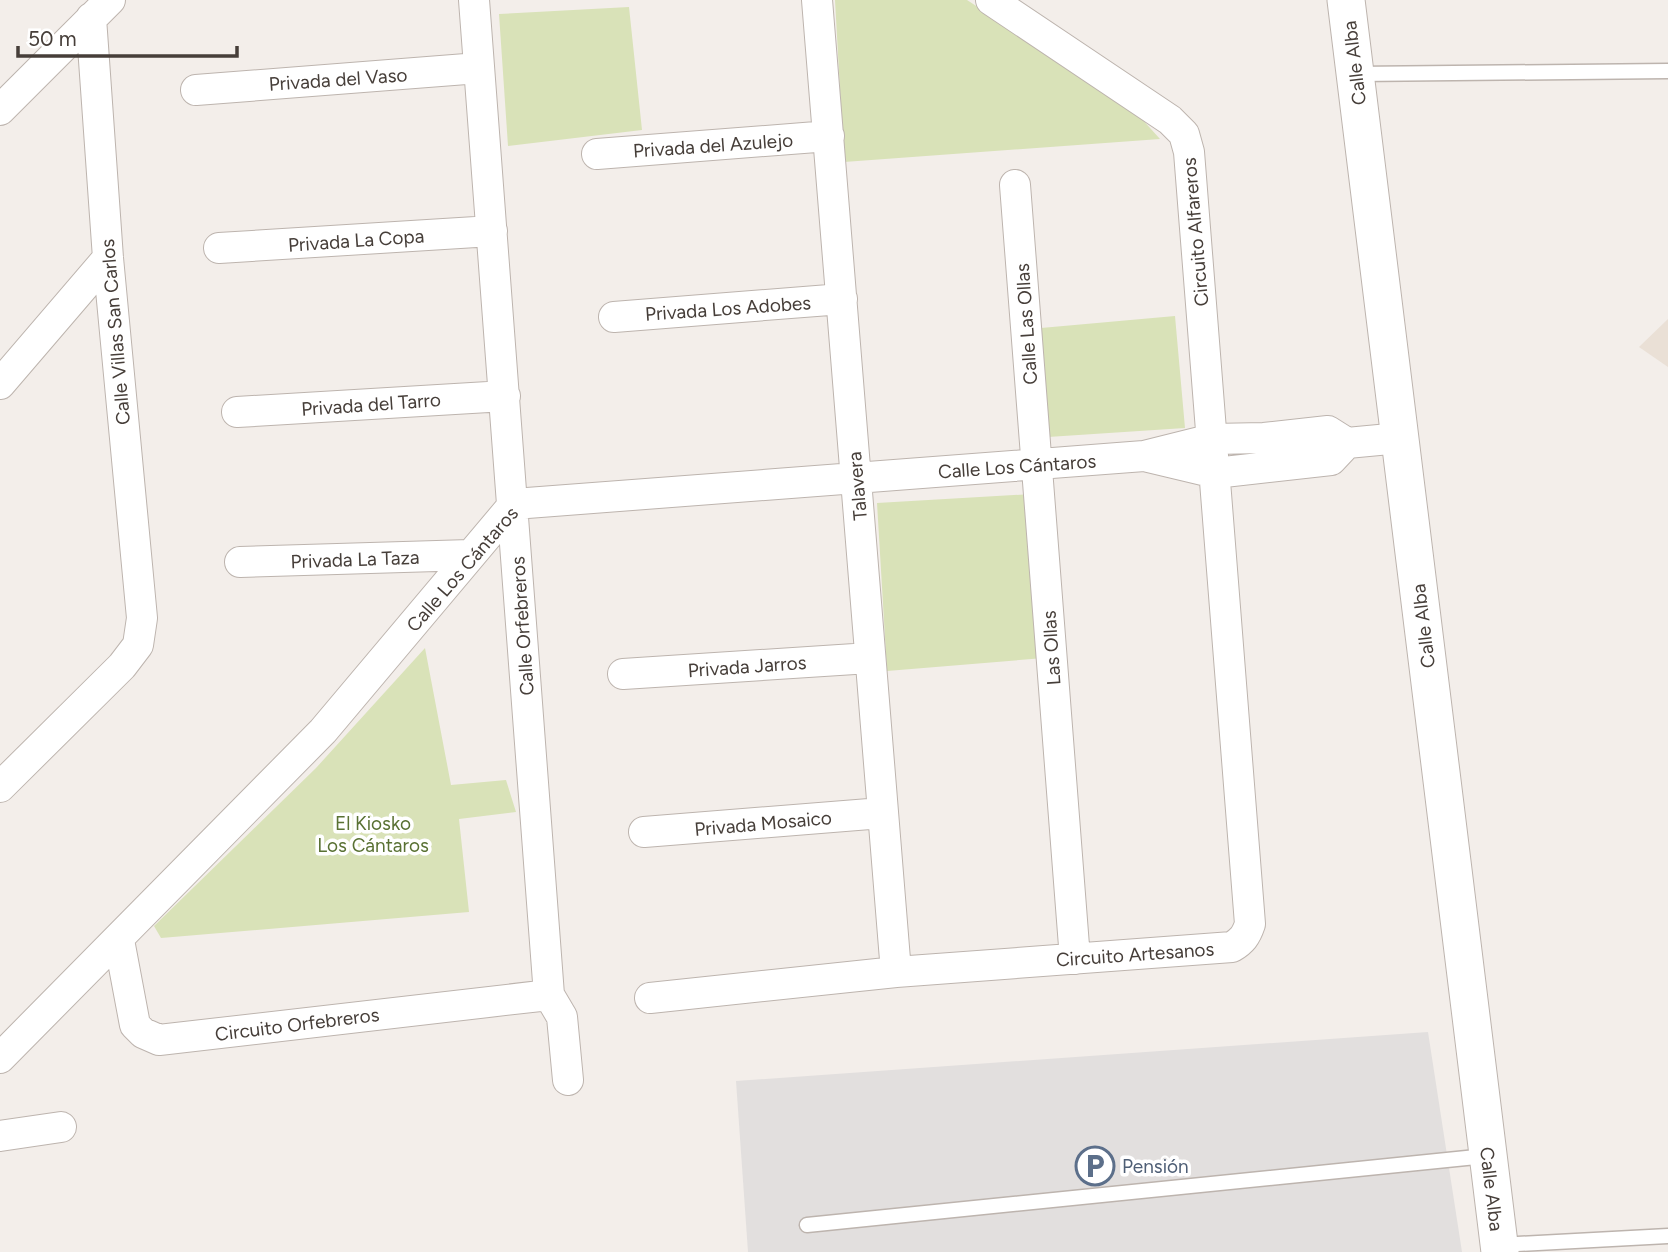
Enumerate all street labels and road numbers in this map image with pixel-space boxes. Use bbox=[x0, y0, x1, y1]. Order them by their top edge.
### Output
street label: Calle Alba bbox=[1338, 20, 1371, 106]
street label: Privada del Vaso bbox=[268, 63, 408, 96]
street label: Privada del Azulejo bbox=[632, 128, 794, 163]
street label: Circuito Alfareros bbox=[1178, 156, 1213, 307]
street label: Privada La Copa bbox=[287, 224, 425, 257]
street label: Calle Villas San Carlos bbox=[96, 238, 135, 426]
street label: Calle Las Ollas bbox=[1011, 262, 1042, 385]
street label: Privada Los Adobes bbox=[644, 291, 812, 326]
street label: Privada del Tarro bbox=[300, 388, 442, 421]
street label: Calle Los Cántaros bbox=[937, 449, 1097, 483]
street label: Talavera bbox=[843, 451, 872, 521]
street label: Calle Los Cántaros bbox=[402, 502, 523, 637]
street label: Privada La Taza bbox=[290, 546, 420, 573]
street label: Calle Orfebreros bbox=[506, 555, 539, 696]
street label: Calle Alba bbox=[1407, 583, 1440, 669]
street label: Las Ollas bbox=[1037, 610, 1066, 686]
street label: Privada Jarros bbox=[687, 651, 807, 682]
street label: Privada Mosaico bbox=[693, 806, 833, 841]
street label: Circuito Artesanos bbox=[1055, 937, 1215, 971]
street label: Circuito Orfebreros bbox=[214, 1003, 381, 1046]
street label: Calle Alba bbox=[1475, 1146, 1508, 1232]

